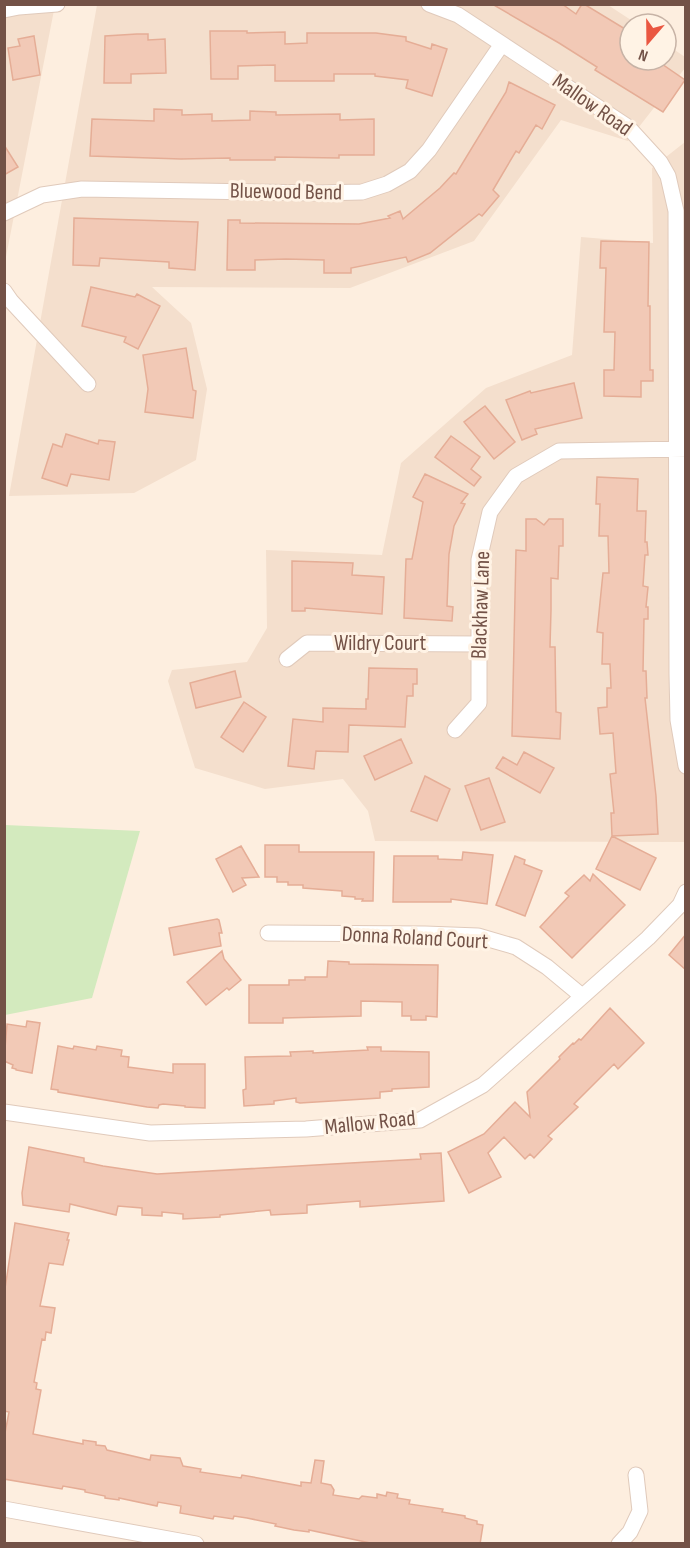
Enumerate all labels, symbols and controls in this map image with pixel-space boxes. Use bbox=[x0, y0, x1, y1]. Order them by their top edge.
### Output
north arrow bbox=[618, 12, 678, 72]
text: N bbox=[636, 44, 651, 65]
street label: Mallow Road bbox=[547, 68, 637, 142]
street label: Bluewood Bend bbox=[230, 178, 342, 206]
street label: Blackhaw Lane bbox=[466, 551, 496, 659]
street label: Wildry Court bbox=[334, 630, 426, 657]
street label: Donna Roland Court bbox=[341, 921, 489, 955]
street label: Mallow Road bbox=[323, 1105, 417, 1141]

